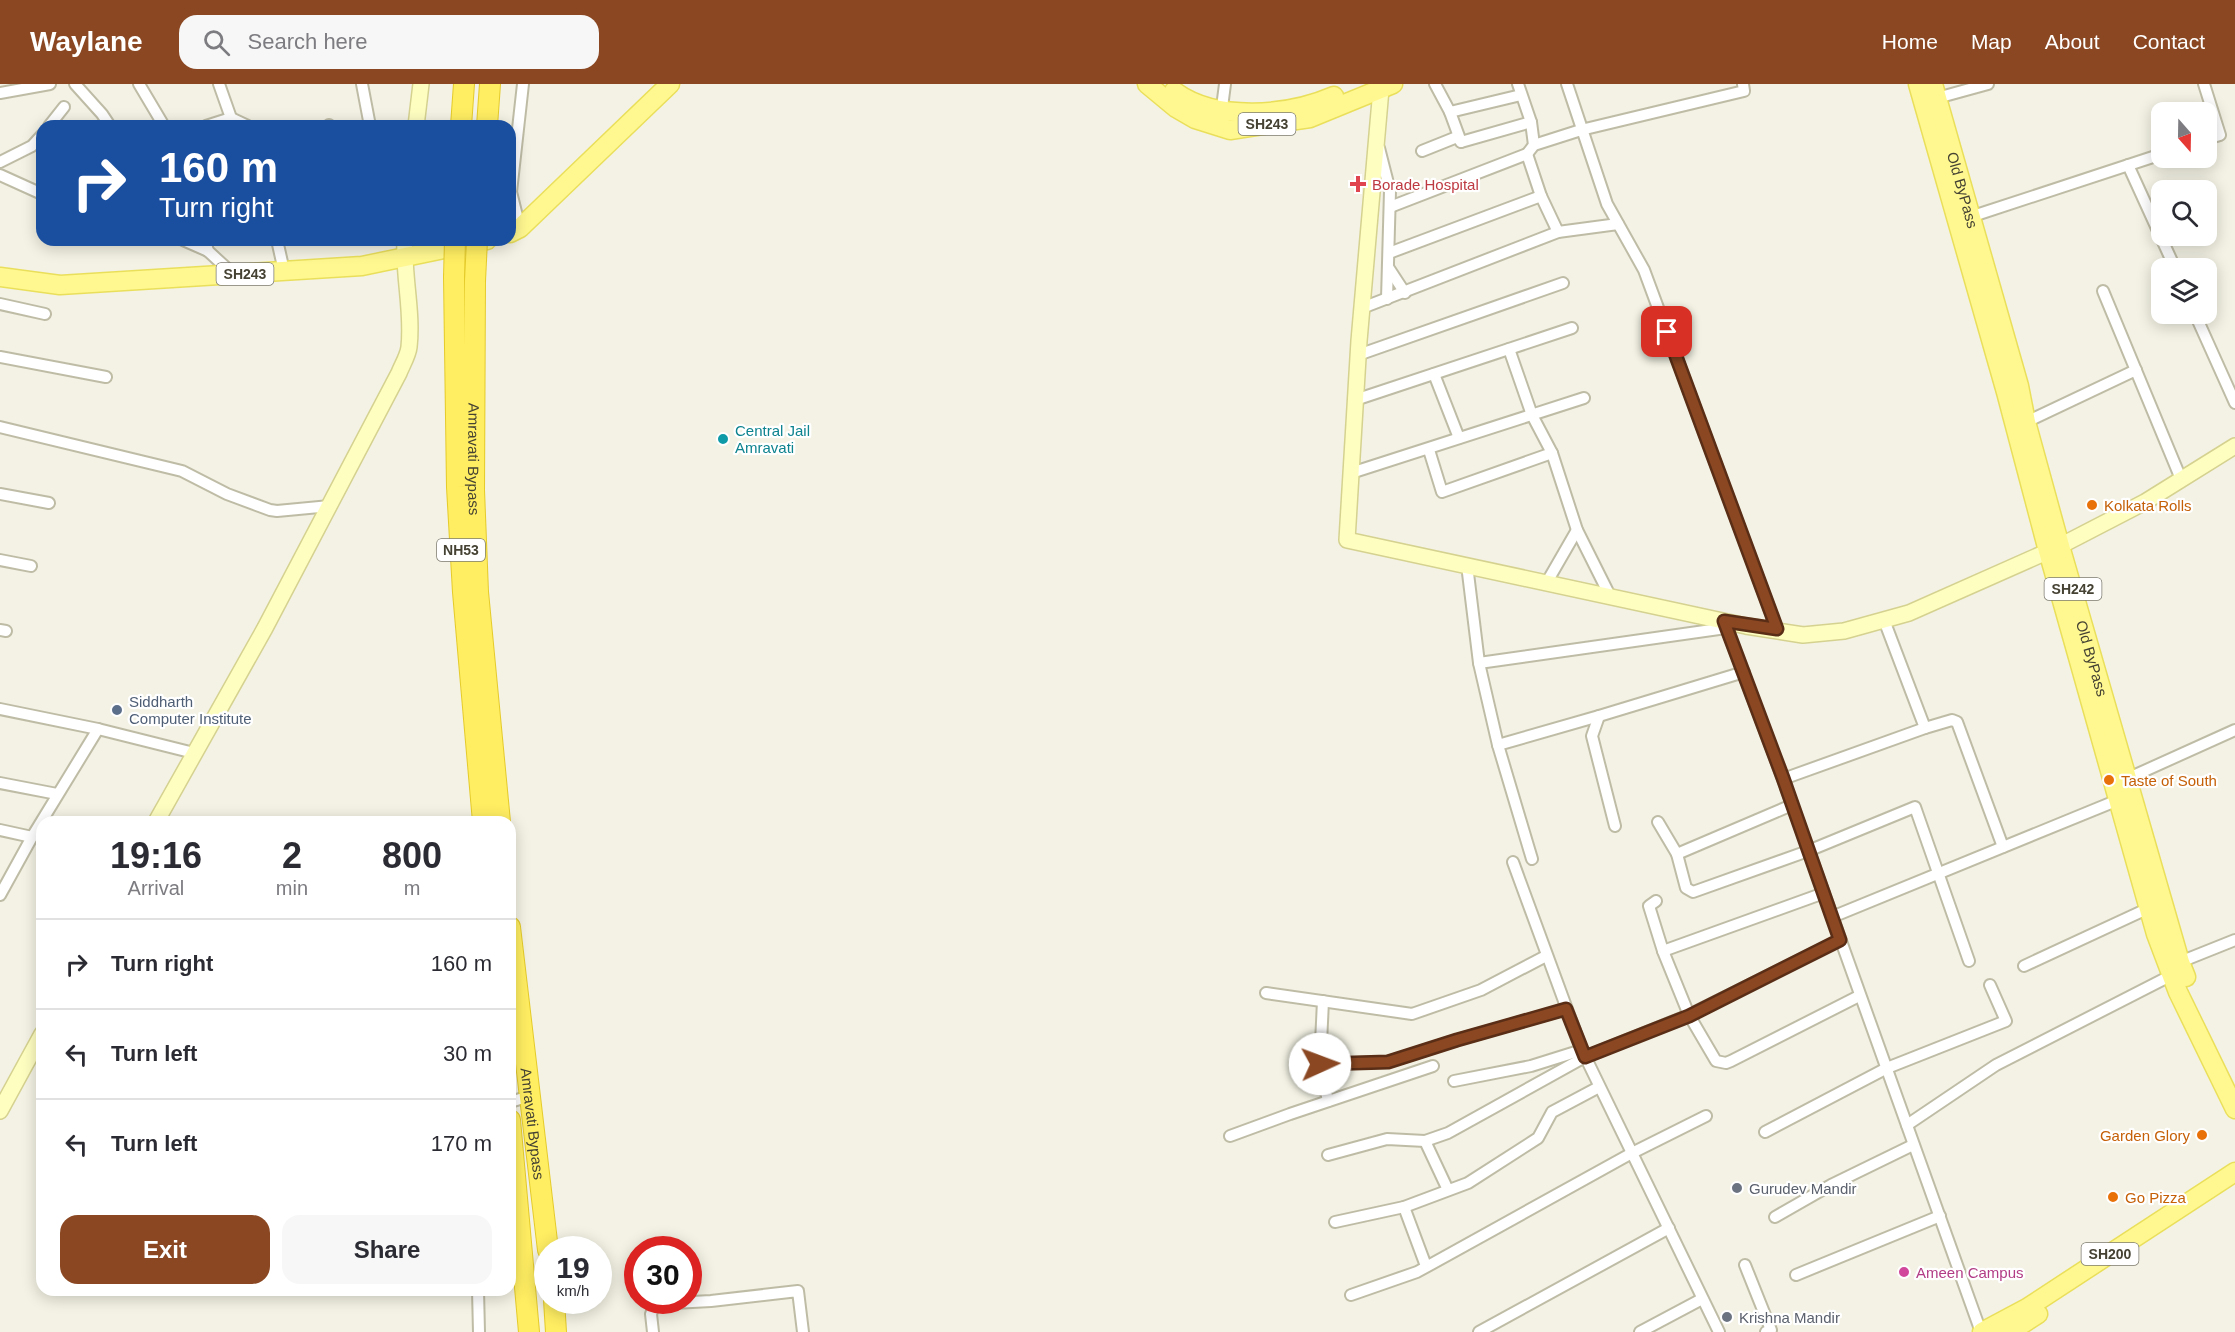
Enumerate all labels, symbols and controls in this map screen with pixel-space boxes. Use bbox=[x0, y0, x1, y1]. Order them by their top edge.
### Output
search box bbox=[179, 15, 599, 69]
text: Waylane bbox=[30, 26, 143, 57]
icon: search bbox=[200, 26, 233, 59]
text: Search here bbox=[248, 29, 367, 54]
text: Home bbox=[1882, 30, 1938, 53]
text: Map bbox=[1971, 30, 2012, 53]
text: About bbox=[2045, 30, 2100, 53]
text: Contact bbox=[2133, 30, 2205, 53]
north arrow bbox=[2151, 102, 2217, 168]
map controls bbox=[2151, 102, 2217, 324]
road number: SH243 bbox=[1238, 113, 1296, 135]
icon: right bbox=[60, 144, 138, 222]
text: 160 m bbox=[159, 144, 278, 191]
street label: Old ByPass bbox=[1944, 150, 1982, 230]
marker: Borade Hospital bbox=[1349, 175, 1367, 193]
place label: Borade Hospital bbox=[1372, 176, 1479, 193]
button: search bbox=[2151, 180, 2217, 246]
text: Turn right bbox=[159, 193, 274, 223]
button: layers bbox=[2151, 258, 2217, 324]
road number: SH243 bbox=[216, 263, 274, 285]
pin bbox=[1641, 306, 1692, 357]
icon: arrive bbox=[1650, 315, 1683, 348]
street label: Amravati Bypass bbox=[465, 403, 483, 516]
place label: Central Jail Amravati bbox=[735, 422, 810, 456]
marker: Central Jail Amravati bbox=[716, 432, 730, 446]
place label: Kolkata Rolls bbox=[2104, 497, 2192, 514]
marker: Kolkata Rolls bbox=[2085, 498, 2099, 512]
road number: NH53 bbox=[437, 539, 485, 561]
road number: SH242 bbox=[2044, 578, 2102, 600]
street label: Old ByPass bbox=[2073, 618, 2111, 698]
place label: Siddharth Computer Institute bbox=[129, 693, 252, 727]
marker: Siddharth Computer Institute bbox=[110, 703, 124, 717]
place label: Taste of South bbox=[2121, 772, 2217, 789]
marker: Taste of South bbox=[2102, 773, 2116, 787]
text: 19:16 bbox=[110, 835, 202, 876]
text: 2 bbox=[282, 835, 302, 876]
text: 800 bbox=[382, 835, 442, 876]
text: Arrival bbox=[128, 877, 184, 899]
text: min bbox=[276, 877, 308, 899]
text: m bbox=[404, 877, 420, 899]
icon: right bbox=[60, 948, 93, 981]
text: Turn right bbox=[111, 951, 213, 976]
text: 160 m bbox=[431, 951, 492, 976]
position arrow bbox=[1288, 1032, 1352, 1096]
icon: left bbox=[60, 1038, 93, 1071]
text: Turn left bbox=[111, 1041, 197, 1066]
text: 30 m bbox=[443, 1041, 492, 1066]
street label: Amravati Bypass bbox=[518, 1067, 548, 1181]
place label: Garden Glory bbox=[2100, 1127, 2190, 1144]
icon: left bbox=[60, 1128, 93, 1161]
marker: Garden Glory bbox=[2195, 1128, 2209, 1142]
text: Turn left bbox=[111, 1131, 197, 1156]
text: 170 m bbox=[431, 1131, 492, 1156]
place label: Gurudev Mandir bbox=[1749, 1180, 1857, 1197]
marker: Gurudev Mandir bbox=[1730, 1181, 1744, 1195]
place label: Go Pizza bbox=[2125, 1189, 2187, 1206]
marker: Go Pizza bbox=[2106, 1190, 2120, 1204]
button: Exit bbox=[60, 1215, 270, 1284]
button: Share bbox=[282, 1215, 492, 1284]
speed limit sign: 30 bbox=[624, 1236, 702, 1314]
road number: SH200 bbox=[2082, 1243, 2138, 1265]
text: 19 bbox=[556, 1251, 590, 1284]
place label: Ameen Campus bbox=[1916, 1264, 2024, 1281]
marker: Ameen Campus bbox=[1897, 1265, 1911, 1279]
text: km/h bbox=[557, 1282, 589, 1299]
place label: Krishna Mandir bbox=[1739, 1309, 1840, 1326]
marker: Krishna Mandir bbox=[1720, 1310, 1734, 1324]

